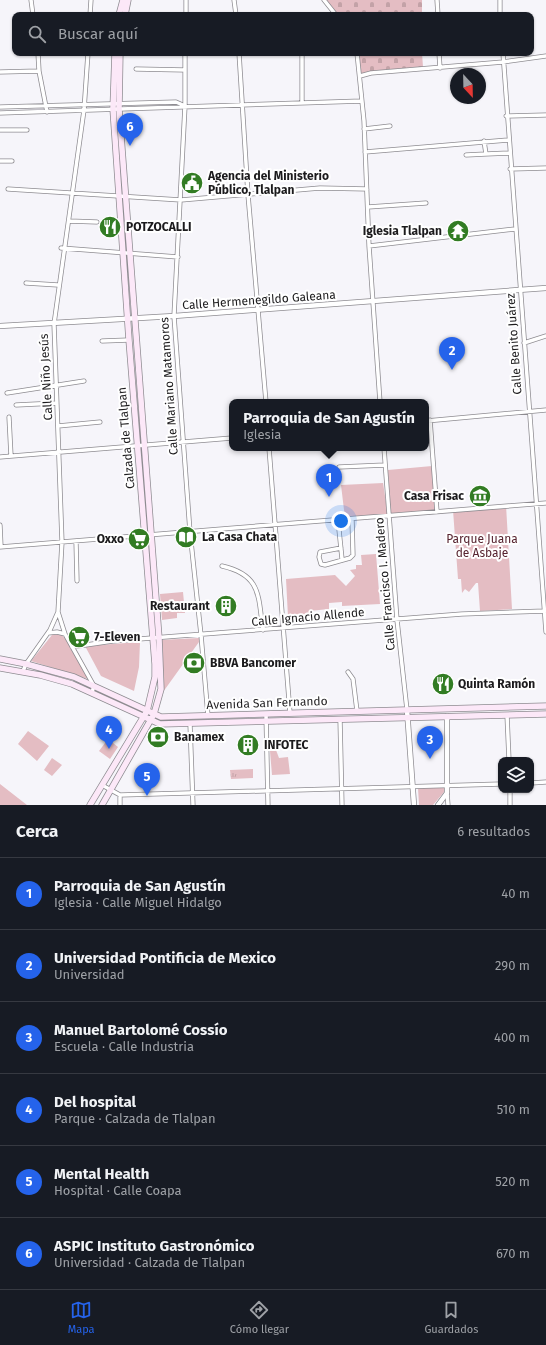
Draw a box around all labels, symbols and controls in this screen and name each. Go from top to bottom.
search box [12,12,534,56]
icon: search [26,23,48,45]
text: Buscar aquí [58,25,138,43]
north arrow [450,68,486,104]
pin: 6 [117,113,143,146]
place label: Agencia del Ministerio Público, Tlalpan [207,169,329,197]
public building icon: Agencia del Ministerio Público, Tlalpan [179,170,205,196]
restaurant icon: POTZOCALLI [97,214,123,240]
temple icon: Iglesia Tlalpan [445,218,471,244]
place label: POTZOCALLI [126,220,192,234]
place label: Iglesia Tlalpan [363,224,442,238]
street label: Calle Hermenegildo Galeana [182,288,336,312]
street label: Calle Benito Juárez [503,293,525,395]
street label: Calle Mariano Matamoros [157,316,181,455]
street label: Calle Niño Jesús [37,333,55,421]
pin: 2 [439,337,465,370]
street label: Calzada de Tlalpan [115,387,137,489]
popup [229,399,429,451]
text: Parroquia de San Agustín [243,409,415,427]
text: Iglesia [243,427,281,442]
pin: 1 [316,464,342,497]
museum icon: Casa Frisac [467,483,493,509]
place label: Casa Frisac [404,489,464,503]
your location [331,511,351,531]
street label: Calle Francisco I. Madero [372,517,398,651]
library icon: La Casa Chata [173,524,199,550]
supermarket icon: Oxxo [126,526,152,552]
place label: La Casa Chata [202,530,278,544]
place label: Oxxo [97,532,124,546]
park label: Parque Juana de Asbaje [446,532,518,560]
building icon: Restaurant [213,593,239,619]
place label: Restaurant [150,599,210,613]
street label: Calle Ignacio Allende [251,605,365,629]
supermarket icon: 7-Eleven [66,624,92,650]
place label: 7-Eleven [94,630,140,644]
bank icon: BBVA Bancomer [181,650,207,676]
place label: BBVA Bancomer [210,656,296,670]
restaurant icon: Quinta Ramón [430,671,456,697]
place label: Quinta Ramón [458,677,535,691]
street label: Avenida San Fernando [206,694,328,712]
pin: 4 [96,716,122,749]
bank icon: Banamex [145,724,171,750]
pin: 3 [417,726,443,759]
place label: Banamex [174,730,225,744]
building icon: INFOTEC [235,732,261,758]
place label: INFOTEC [264,738,309,752]
map controls [498,757,534,793]
button: layers [498,757,534,793]
pin: 5 [134,763,160,796]
text: Cerca [16,821,58,842]
text: 6 resultados [457,824,530,839]
text: Parroquia de San Agustín [54,877,226,895]
text: 1 [26,886,32,901]
text: 40 m [501,886,530,901]
text: Iglesia · Calle Miguel Hidalgo [54,895,222,910]
text: Universidad Pontificia de Mexico [54,949,276,967]
text: 2 [26,958,32,973]
text: 290 m [495,958,530,973]
text: Universidad [54,967,125,982]
text: Manuel Bartolomé Cossío [54,1021,227,1039]
text: 3 [26,1030,32,1045]
text: 400 m [494,1030,530,1045]
text: Escuela · Calle Industria [54,1039,194,1054]
text: Del hospital [54,1093,136,1111]
text: 4 [25,1102,33,1117]
text: 510 m [497,1102,530,1117]
text: Parque · Calzada de Tlalpan [54,1111,216,1126]
text: Mental Health [54,1165,150,1183]
text: 5 [26,1174,32,1189]
text: 520 m [495,1174,530,1189]
text: Hospital · Calle Coapa [54,1183,182,1198]
text: ASPIC Instituto Gastronómico [54,1237,255,1255]
text: 6 [25,1246,33,1261]
text: 670 m [496,1246,530,1261]
text: Universidad · Calzada de Tlalpan [54,1255,245,1270]
tab: Mapa [68,1299,95,1336]
tab: Cómo llegar [230,1299,289,1336]
tab: Guardados [424,1299,478,1336]

